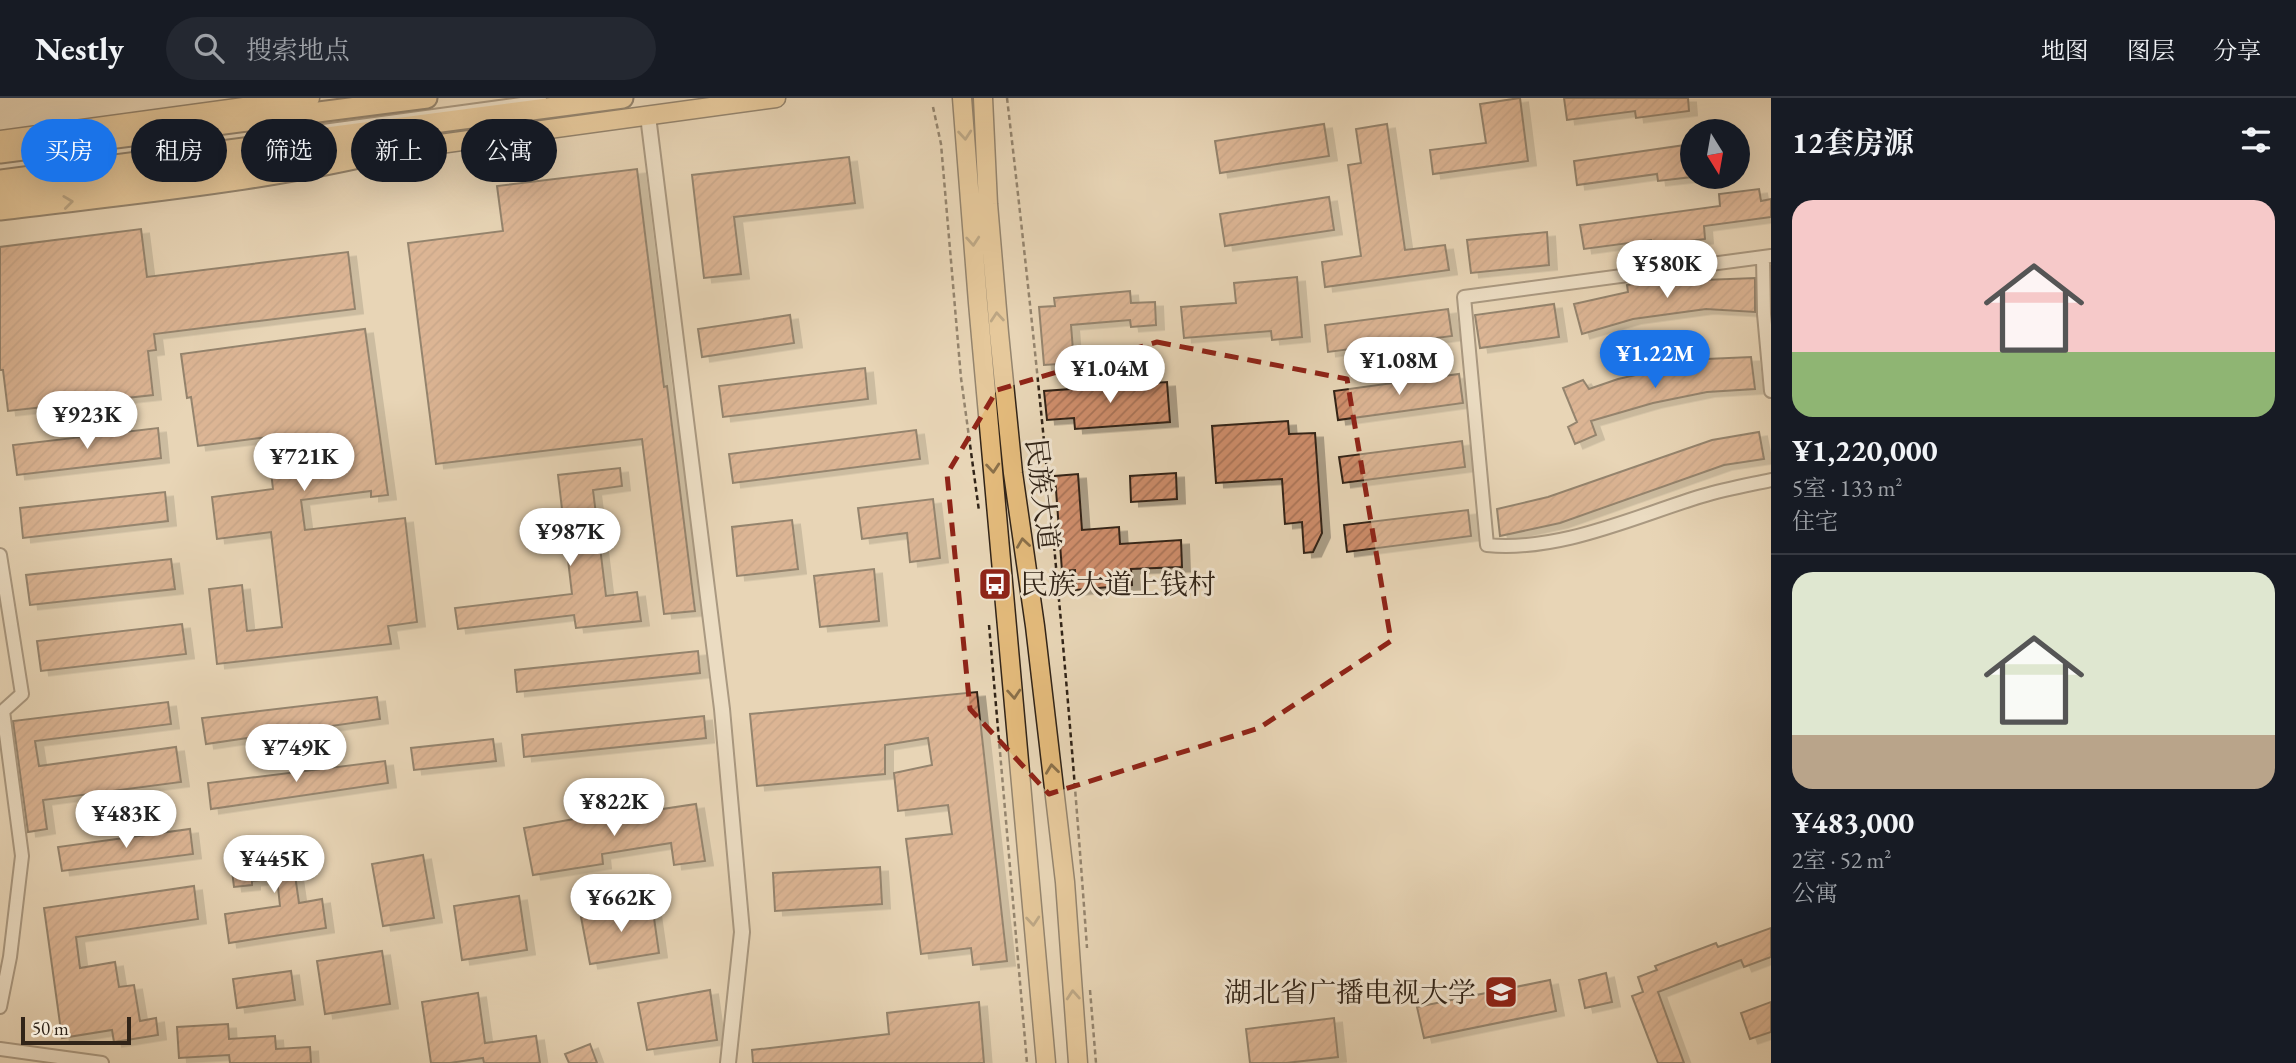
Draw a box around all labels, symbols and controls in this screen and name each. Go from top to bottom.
search box [166,17,656,80]
text: Nestly [35,27,124,70]
icon: search [190,29,228,67]
text: 搜索地点 [246,33,350,67]
text: 地图 [2041,35,2089,66]
text: 图层 [2127,35,2175,66]
text: 分享 [2213,35,2261,66]
chip: 买房 [21,119,117,182]
chip: 租房 [131,119,227,182]
chip: 筛选 [241,119,337,182]
chip: 新上 [351,119,447,182]
chip: 公寓 [461,119,557,182]
north arrow [1680,119,1750,189]
map controls [1680,119,1750,189]
icon: filters [2237,121,2275,159]
text: 12套房源 [1792,123,1914,162]
one-way arrow [957,130,972,141]
one-way arrow [62,194,74,209]
one-way arrow [965,236,980,247]
pin: ¥580K [1618,240,1716,300]
icon: home [1971,245,2097,371]
text: ¥580K [1632,248,1702,278]
one-way arrow [990,311,1005,323]
pin: ¥1.22M [1598,330,1712,390]
pin: ¥1.08M [1342,338,1456,397]
text: ¥1.22M [1616,338,1694,368]
pin: ¥1.04M [1053,345,1167,405]
text: ¥1.08M [1360,345,1438,375]
text: ¥1.04M [1071,353,1149,383]
pin: ¥923K [38,392,136,451]
text: ¥923K [52,399,122,429]
text: ¥1,220,000 [1792,431,1938,470]
pin: ¥721K [255,434,353,493]
street label: 民族大道 [1018,436,1068,552]
text: ¥721K [269,441,339,471]
one-way arrow [985,462,1000,473]
text: 5室 · 133 m² [1792,473,1902,503]
text: 住宅 [1792,506,1838,536]
pin: ¥987K [521,508,619,568]
text: ¥987K [535,516,605,546]
one-way arrow [1016,537,1031,549]
bus stop icon: 民族大道上钱村 [976,565,1014,603]
place label: 民族大道上钱村 [1020,566,1216,602]
icon: home [1971,617,2097,743]
one-way arrow [1006,689,1021,700]
pin: ¥749K [247,724,345,784]
text: ¥749K [261,732,331,762]
one-way arrow [1044,763,1059,774]
pin: ¥822K [565,778,663,838]
text: ¥822K [579,786,649,816]
pin: ¥483K [77,790,175,850]
text: ¥483K [91,798,161,828]
text: ¥483,000 [1792,803,1914,842]
pin: ¥445K [225,836,323,895]
text: ¥445K [239,843,309,873]
text: 2室 · 52 m² [1792,845,1891,875]
pin: ¥662K [572,874,670,934]
text: 公寓 [1792,878,1838,908]
text: ¥662K [586,882,656,912]
one-way arrow [1025,916,1040,927]
school or university icon: 湖北省广播电视大学 [1482,973,1520,1011]
place label: 湖北省广播电视大学 [1224,974,1476,1010]
one-way arrow [1066,989,1081,1000]
scale bar [21,1014,131,1046]
text: 50 m [32,1016,69,1041]

